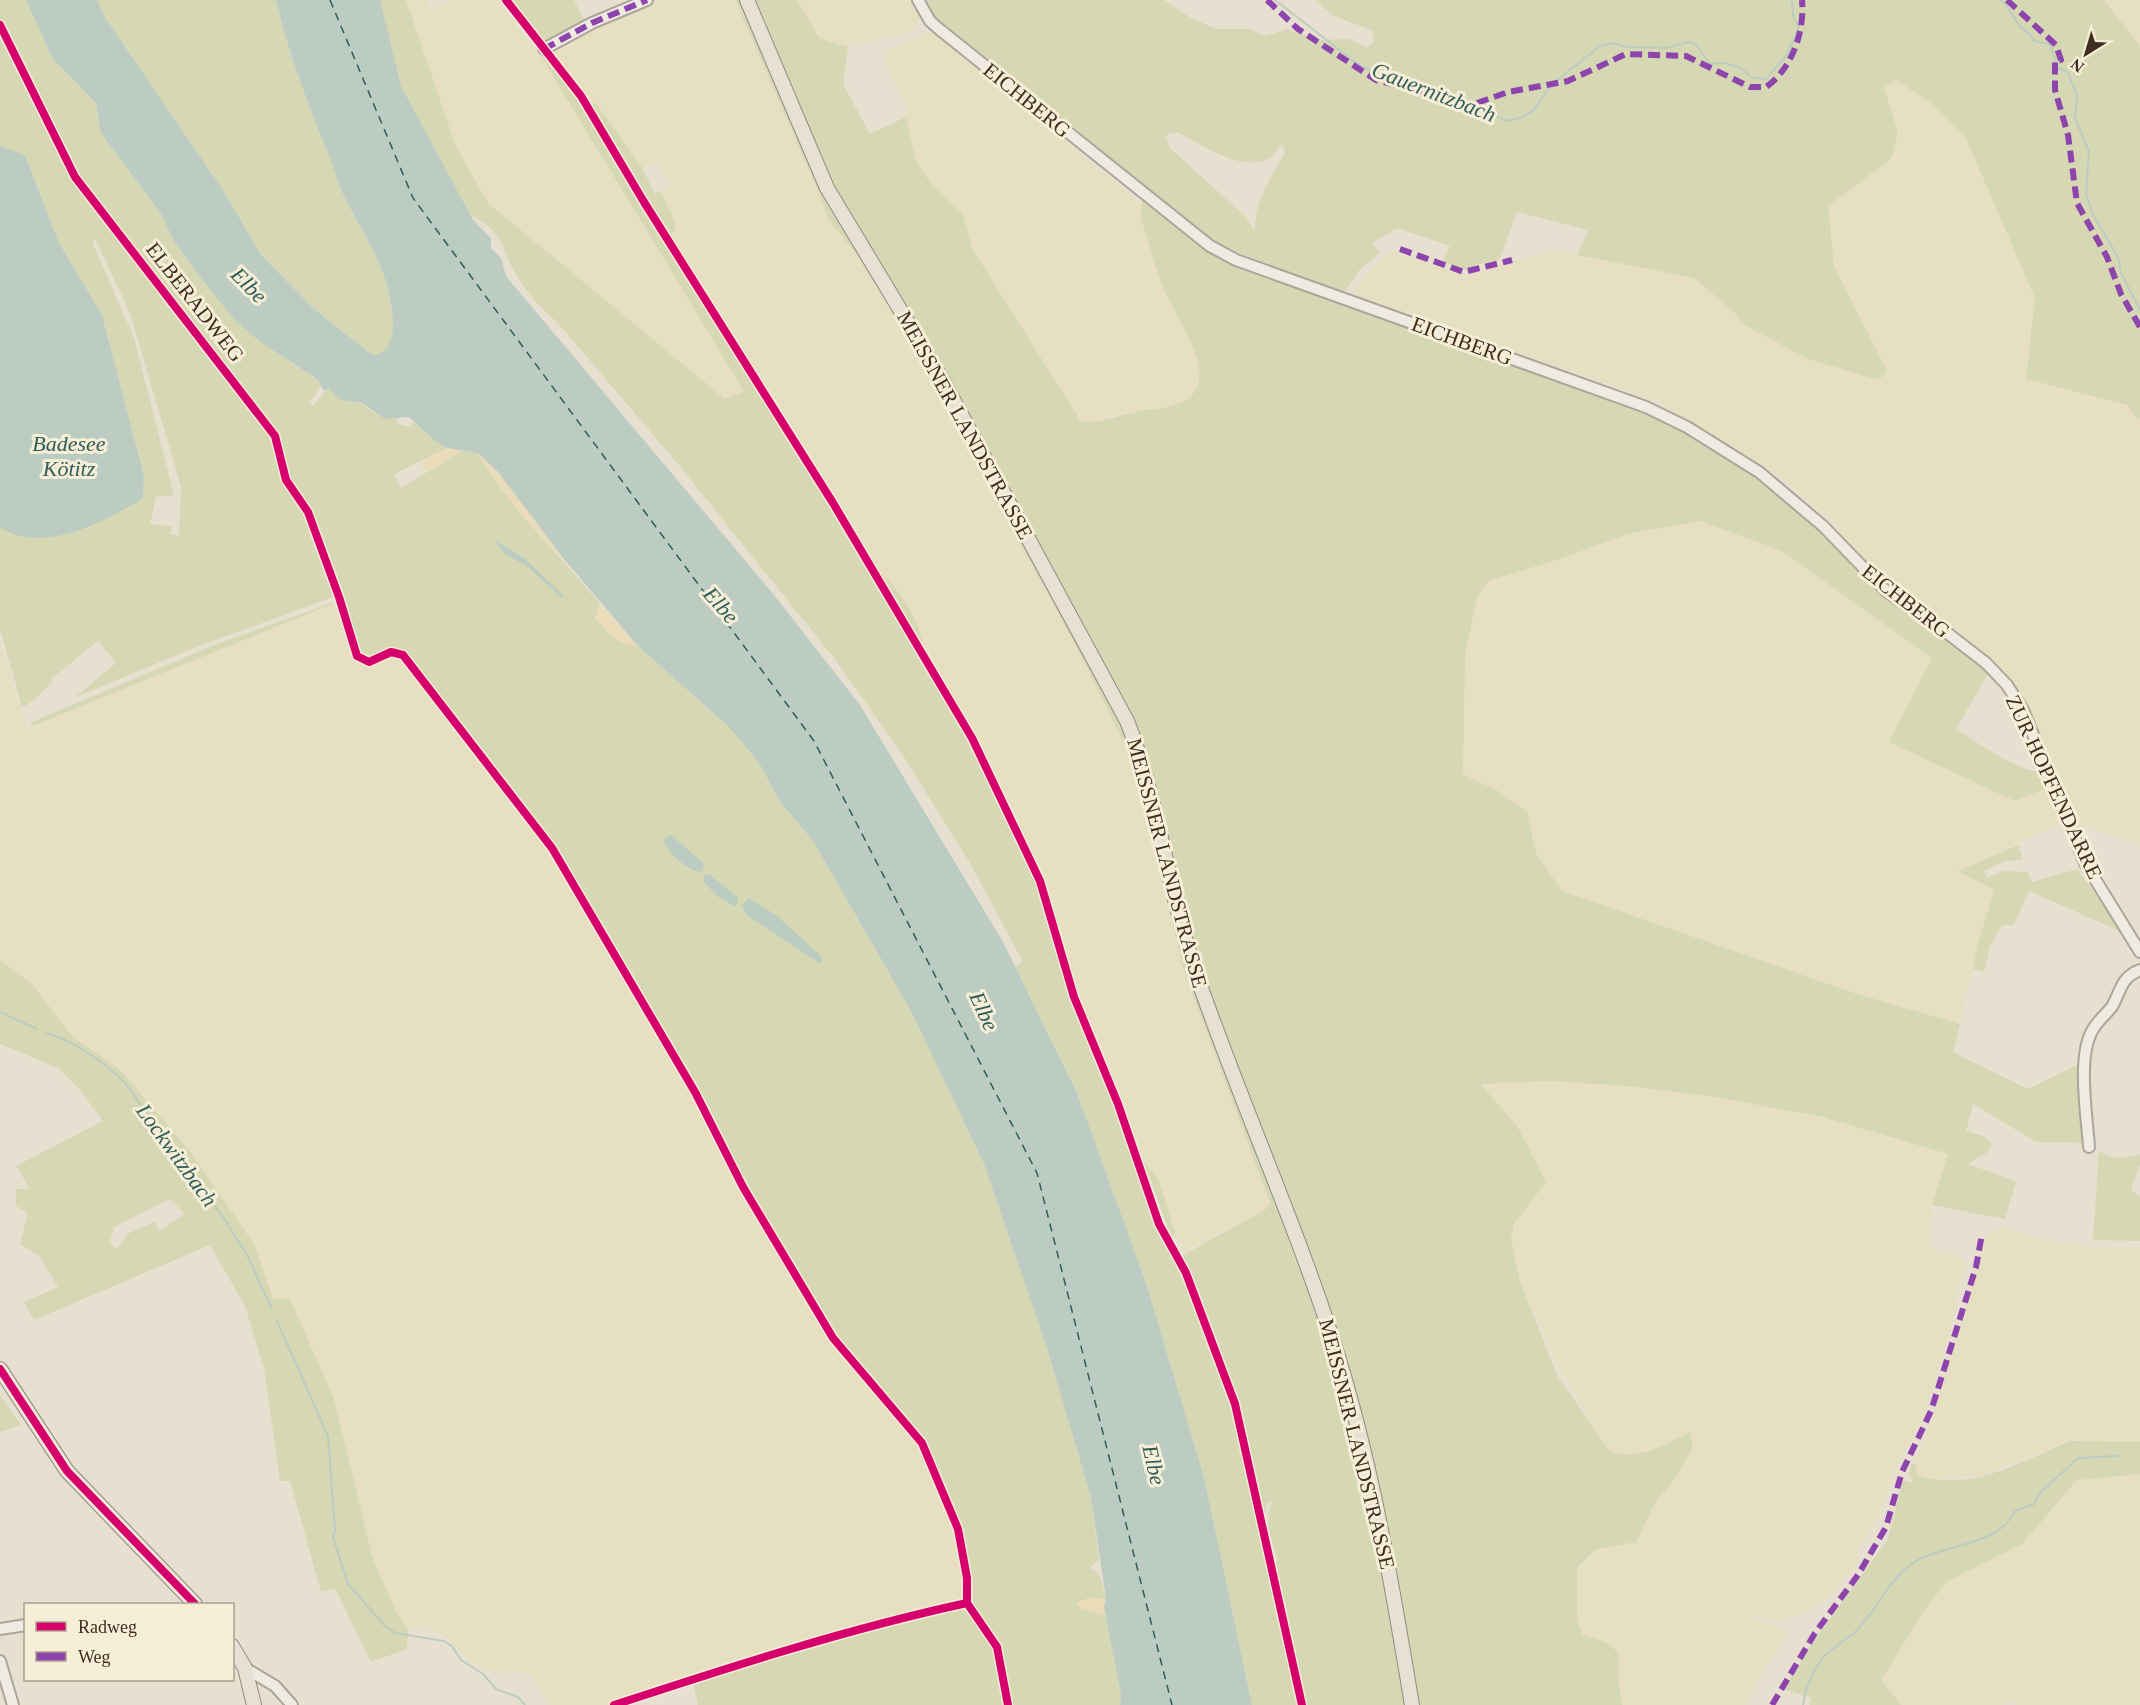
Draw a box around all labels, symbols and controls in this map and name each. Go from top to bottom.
north arrow [2056,24,2116,84]
text: N [2067,55,2087,76]
water label: Gauernitzbach [1368,57,1500,127]
street label: EICHBERG [979,58,1075,142]
street label: ELBERADWEG [141,238,249,366]
water label: Elbe [225,261,272,308]
street label: MEISSNER LANDSTRASSE [892,307,1038,543]
street label: EICHBERG [1409,312,1515,370]
water label: Badesee Kötitz [32,431,106,481]
street label: EICHBERG [1857,559,1955,643]
water label: Elbe [698,581,744,629]
street label: ZUR HOPFENDARRE [2001,691,2107,883]
street label: MEISSNER LANDSTRASSE [1122,736,1212,990]
water label: Elbe [964,987,1004,1035]
water label: Lockwitzbach [131,1098,223,1211]
street label: MEISSNER LANDSTRASSE [1314,1316,1400,1572]
water label: Elbe [1137,1442,1171,1488]
legend [24,1603,234,1681]
text: Radweg [78,1617,137,1637]
text: Weg [78,1647,111,1667]

